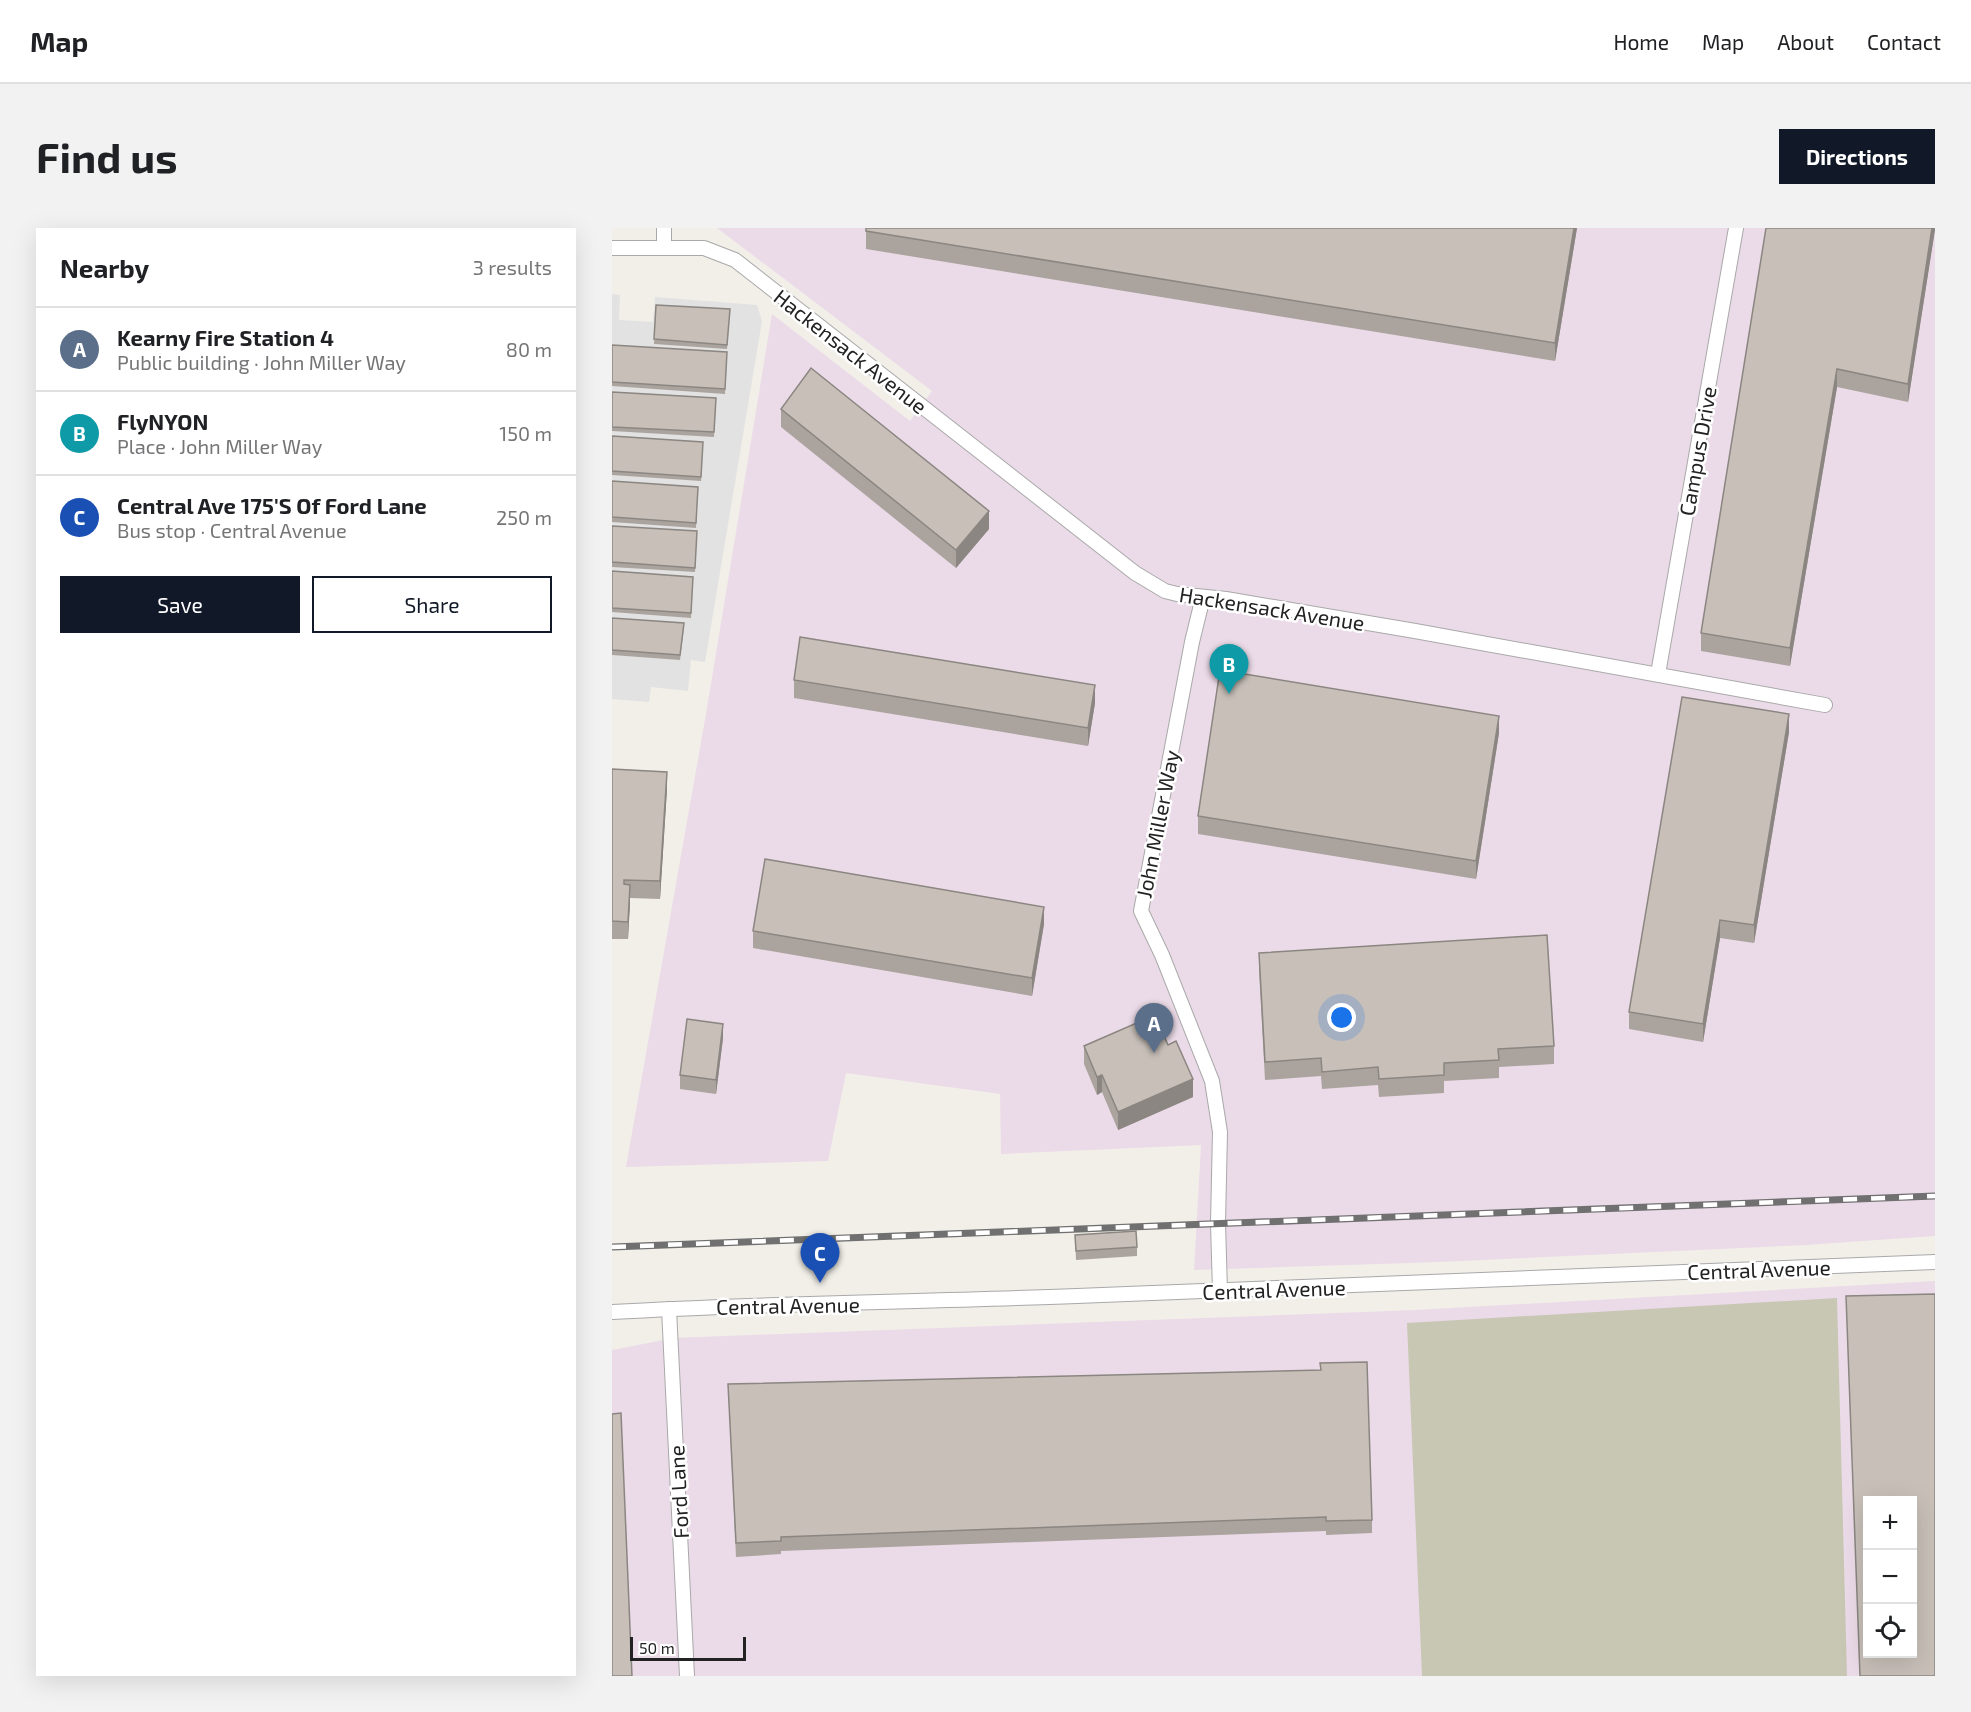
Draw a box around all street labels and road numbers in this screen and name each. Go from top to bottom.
street label: Hackensack Avenue [770,284,932,418]
street label: Campus Drive [1673,384,1721,518]
street label: Hackensack Avenue [1178,581,1366,635]
street label: John Miller Way [1130,748,1184,900]
street label: Central Avenue [1687,1254,1831,1284]
street label: Central Avenue [1202,1274,1346,1304]
street label: Central Avenue [716,1291,860,1319]
street label: Ford Lane [663,1445,693,1539]

